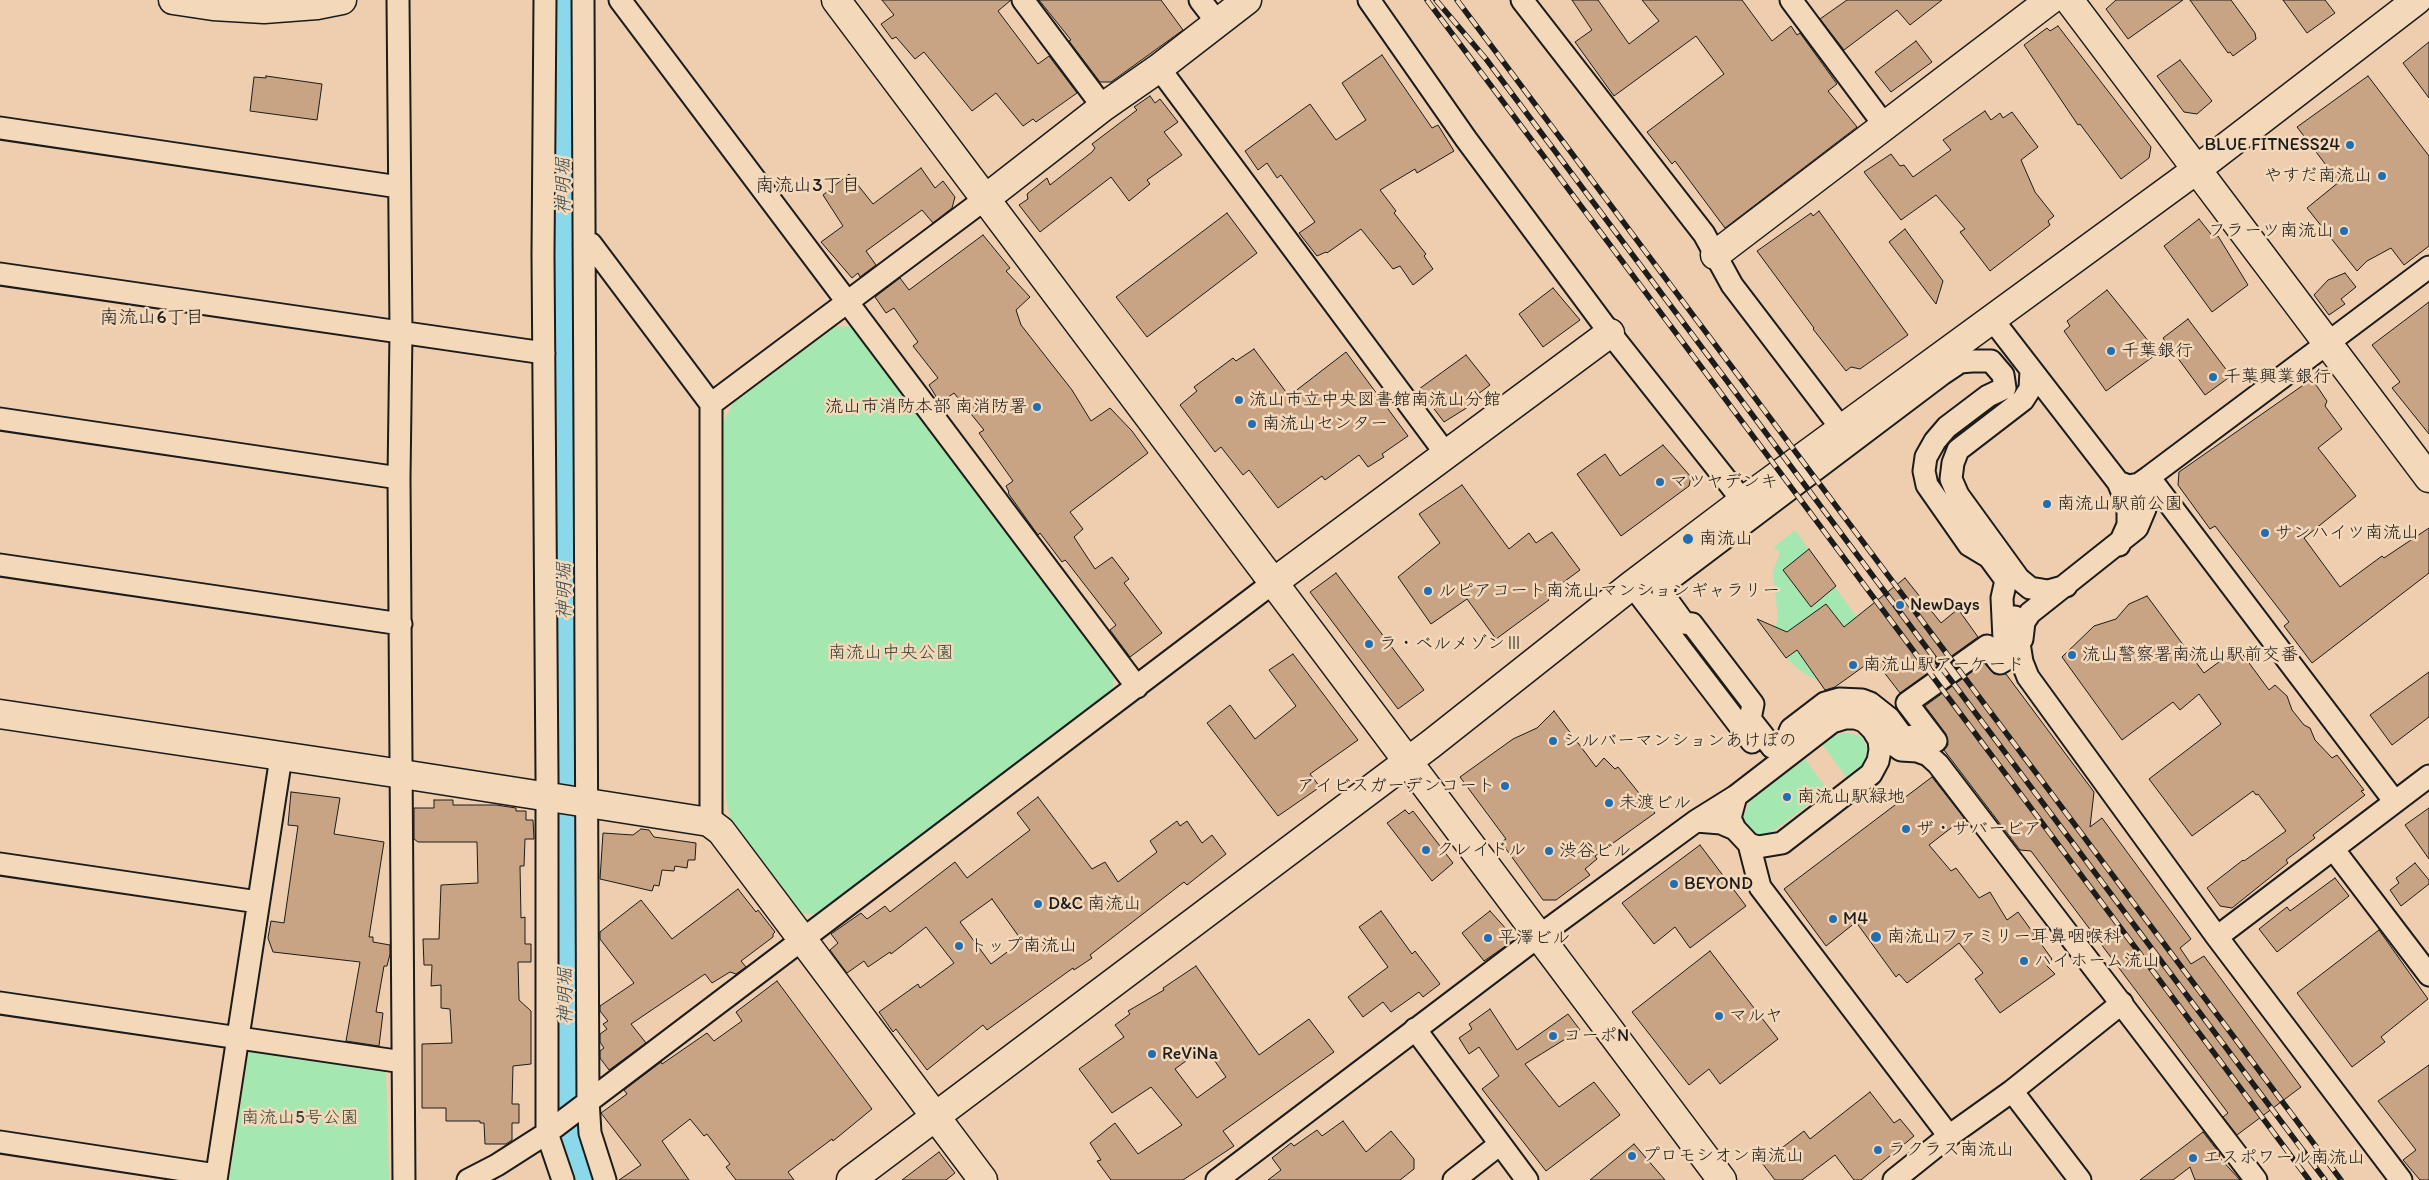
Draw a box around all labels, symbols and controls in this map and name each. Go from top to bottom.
place label: BLUE FITNESS24 [2204,134,2340,156]
marker: BLUE FITNESS24 [2344,139,2356,151]
water label: 神明堀 [553,158,575,214]
place label: やすだ南流山 [2264,165,2372,187]
marker: やすだ南流山 [2376,170,2388,182]
district label: 南流山3丁目 [755,175,861,197]
place label: フラーツ南流山 [2208,220,2334,242]
marker: フラーツ南流山 [2338,225,2350,237]
district label: 南流山6丁目 [99,307,205,329]
place label: 千葉銀行 [2121,340,2193,362]
marker: 千葉銀行 [2105,345,2117,357]
place label: 千葉興業銀行 [2223,366,2331,388]
marker: 千葉興業銀行 [2207,371,2219,383]
place label: 流山市立中央図書館南流山分館 [1249,389,1501,411]
marker: 流山市立中央図書館南流山分館 [1233,394,1245,406]
place label: 流山市消防本部 南消防署 [825,396,1027,418]
marker: 流山市消防本部 南消防署 [1031,401,1043,413]
place label: 南流山センター [1262,413,1388,435]
marker: 南流山センター [1246,418,1258,430]
place label: マツヤデンキ [1670,471,1778,493]
marker: マツヤデンキ [1654,476,1666,488]
place label: 南流山駅前公園 [2057,493,2183,515]
marker: 南流山駅前公園 [2041,498,2053,510]
place label: サンハイツ南流山 [2275,522,2419,544]
marker: サンハイツ南流山 [2259,527,2271,539]
place label: 南流山 [1699,528,1753,550]
marker: 南流山 [1681,532,1695,546]
water label: 神明堀 [554,563,576,619]
place label: ルピアコート南流山マンションギャラリー [1438,580,1780,602]
marker: ルピアコート南流山マンションギャラリー [1422,585,1434,597]
place label: NewDays [1910,594,1980,616]
marker: NewDays [1894,599,1906,611]
place label: ラ・ベルメゾンⅢ [1379,633,1523,655]
marker: ラ・ベルメゾンⅢ [1363,638,1375,650]
park label: 南流山中央公園 [828,642,954,664]
place label: 流山警察署南流山駅前交番 [2082,644,2298,666]
marker: 流山警察署南流山駅前交番 [2066,649,2078,661]
place label: 南流山駅アーケード [1863,654,2024,676]
marker: 南流山駅アーケード [1847,659,1859,671]
place label: シルバーマンションあけぼの [1563,730,1797,752]
marker: シルバーマンションあけぼの [1547,735,1559,747]
place label: アイビスガーデンコート [1297,775,1495,797]
marker: アイビスガーデンコート [1499,780,1511,792]
place label: 南流山駅緑地 [1797,786,1905,808]
marker: 南流山駅緑地 [1781,791,1793,803]
place label: 未渡ビル [1619,792,1691,814]
marker: 未渡ビル [1603,797,1615,809]
place label: ザ・サバービア [1916,818,2042,840]
marker: ザ・サバービア [1900,823,1912,835]
place label: クレイドル [1436,839,1526,861]
place label: 渋谷ビル [1559,840,1631,862]
marker: クレイドル [1420,844,1432,856]
marker: 渋谷ビル [1543,845,1555,857]
place label: BEYOND [1684,873,1753,895]
marker: BEYOND [1668,878,1680,890]
place label: D&C 南流山 [1048,893,1141,915]
marker: D&C 南流山 [1032,898,1044,910]
place label: M4 [1843,908,1868,930]
marker: M4 [1827,913,1839,925]
place label: 南流山ファミリー耳鼻咽喉科 [1887,926,2121,948]
place label: 平澤ビル [1498,927,1570,949]
marker: 南流山ファミリー耳鼻咽喉科 [1869,930,1883,944]
marker: 平澤ビル [1482,932,1494,944]
place label: トップ南流山 [969,935,1077,957]
marker: トップ南流山 [953,940,965,952]
place label: ハイホーム流山 [2034,950,2160,972]
marker: ハイホーム流山 [2018,955,2030,967]
water label: 神明堀 [555,968,577,1024]
place label: マルヤ [1729,1005,1783,1027]
marker: マルヤ [1713,1010,1725,1022]
place label: コーポN [1563,1025,1629,1047]
marker: コーポN [1547,1030,1559,1042]
place label: ReViNa [1162,1043,1218,1065]
marker: ReViNa [1146,1048,1158,1060]
park label: 南流山5号公園 [241,1107,359,1129]
place label: ラクラス南流山 [1888,1139,2014,1161]
marker: ラクラス南流山 [1872,1144,1884,1156]
place label: プロモシオン南流山 [1642,1145,1804,1167]
place label: エスポワール南流山 [2203,1147,2365,1169]
marker: プロモシオン南流山 [1626,1150,1638,1162]
marker: エスポワール南流山 [2187,1152,2199,1164]

